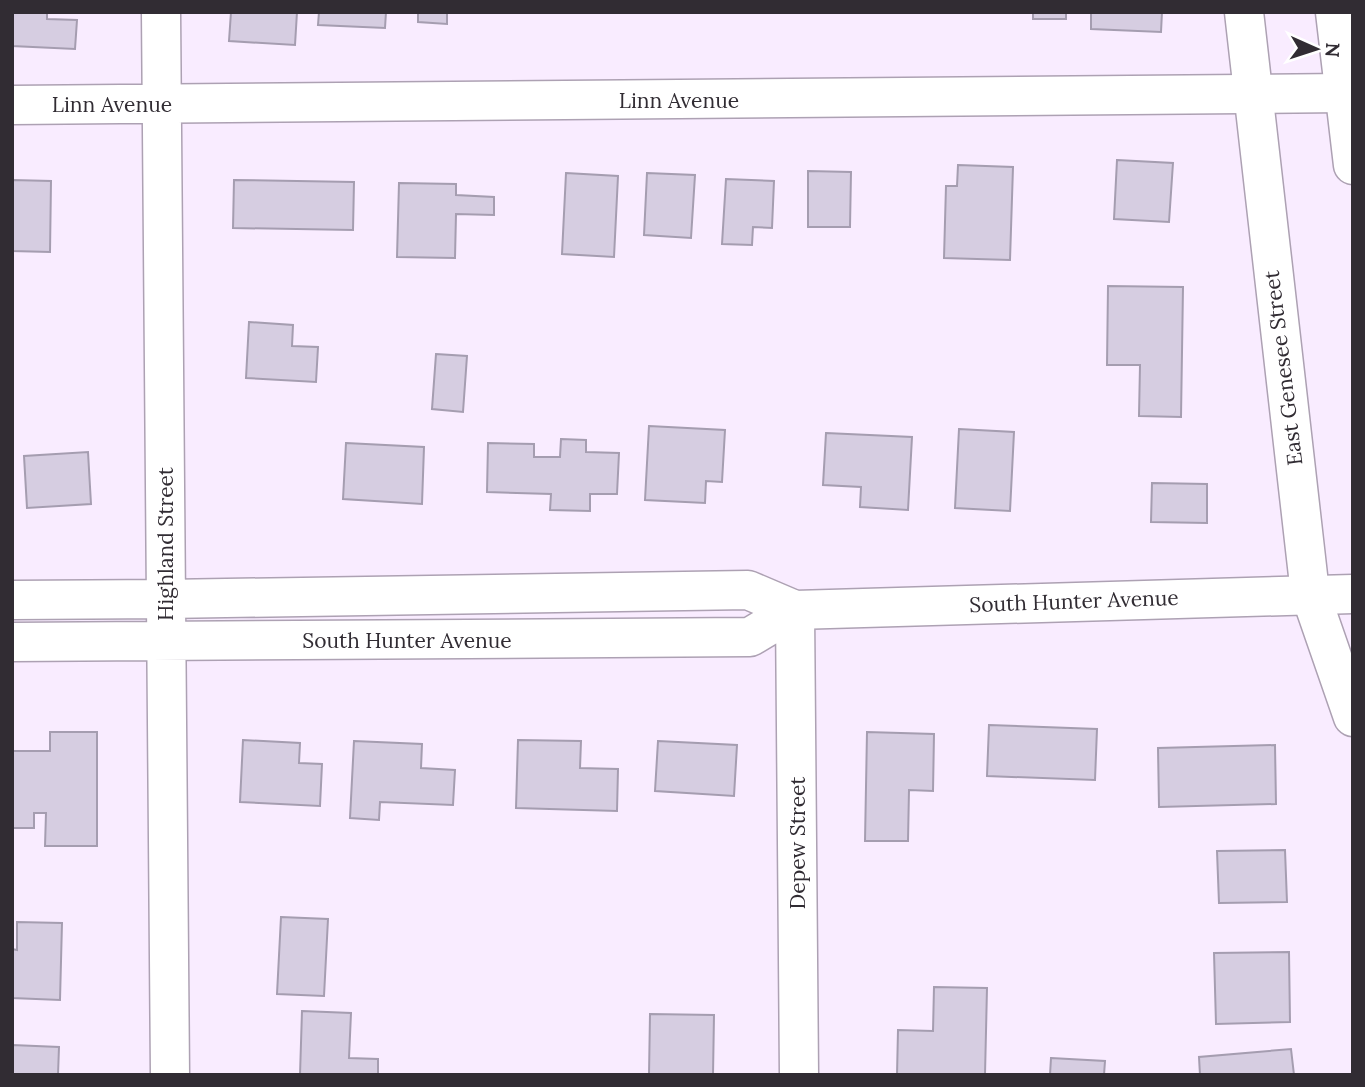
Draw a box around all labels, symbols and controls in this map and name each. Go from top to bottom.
north arrow [1281,14,1351,84]
text: N [1321,42,1345,58]
street label: Linn Avenue [619,87,739,114]
street label: Linn Avenue [52,91,172,118]
street label: East Genesee Street [1258,268,1308,467]
street label: Highland Street [152,466,179,621]
street label: South Hunter Avenue [969,584,1179,618]
street label: South Hunter Avenue [302,627,512,654]
street label: Depew Street [784,776,811,909]

